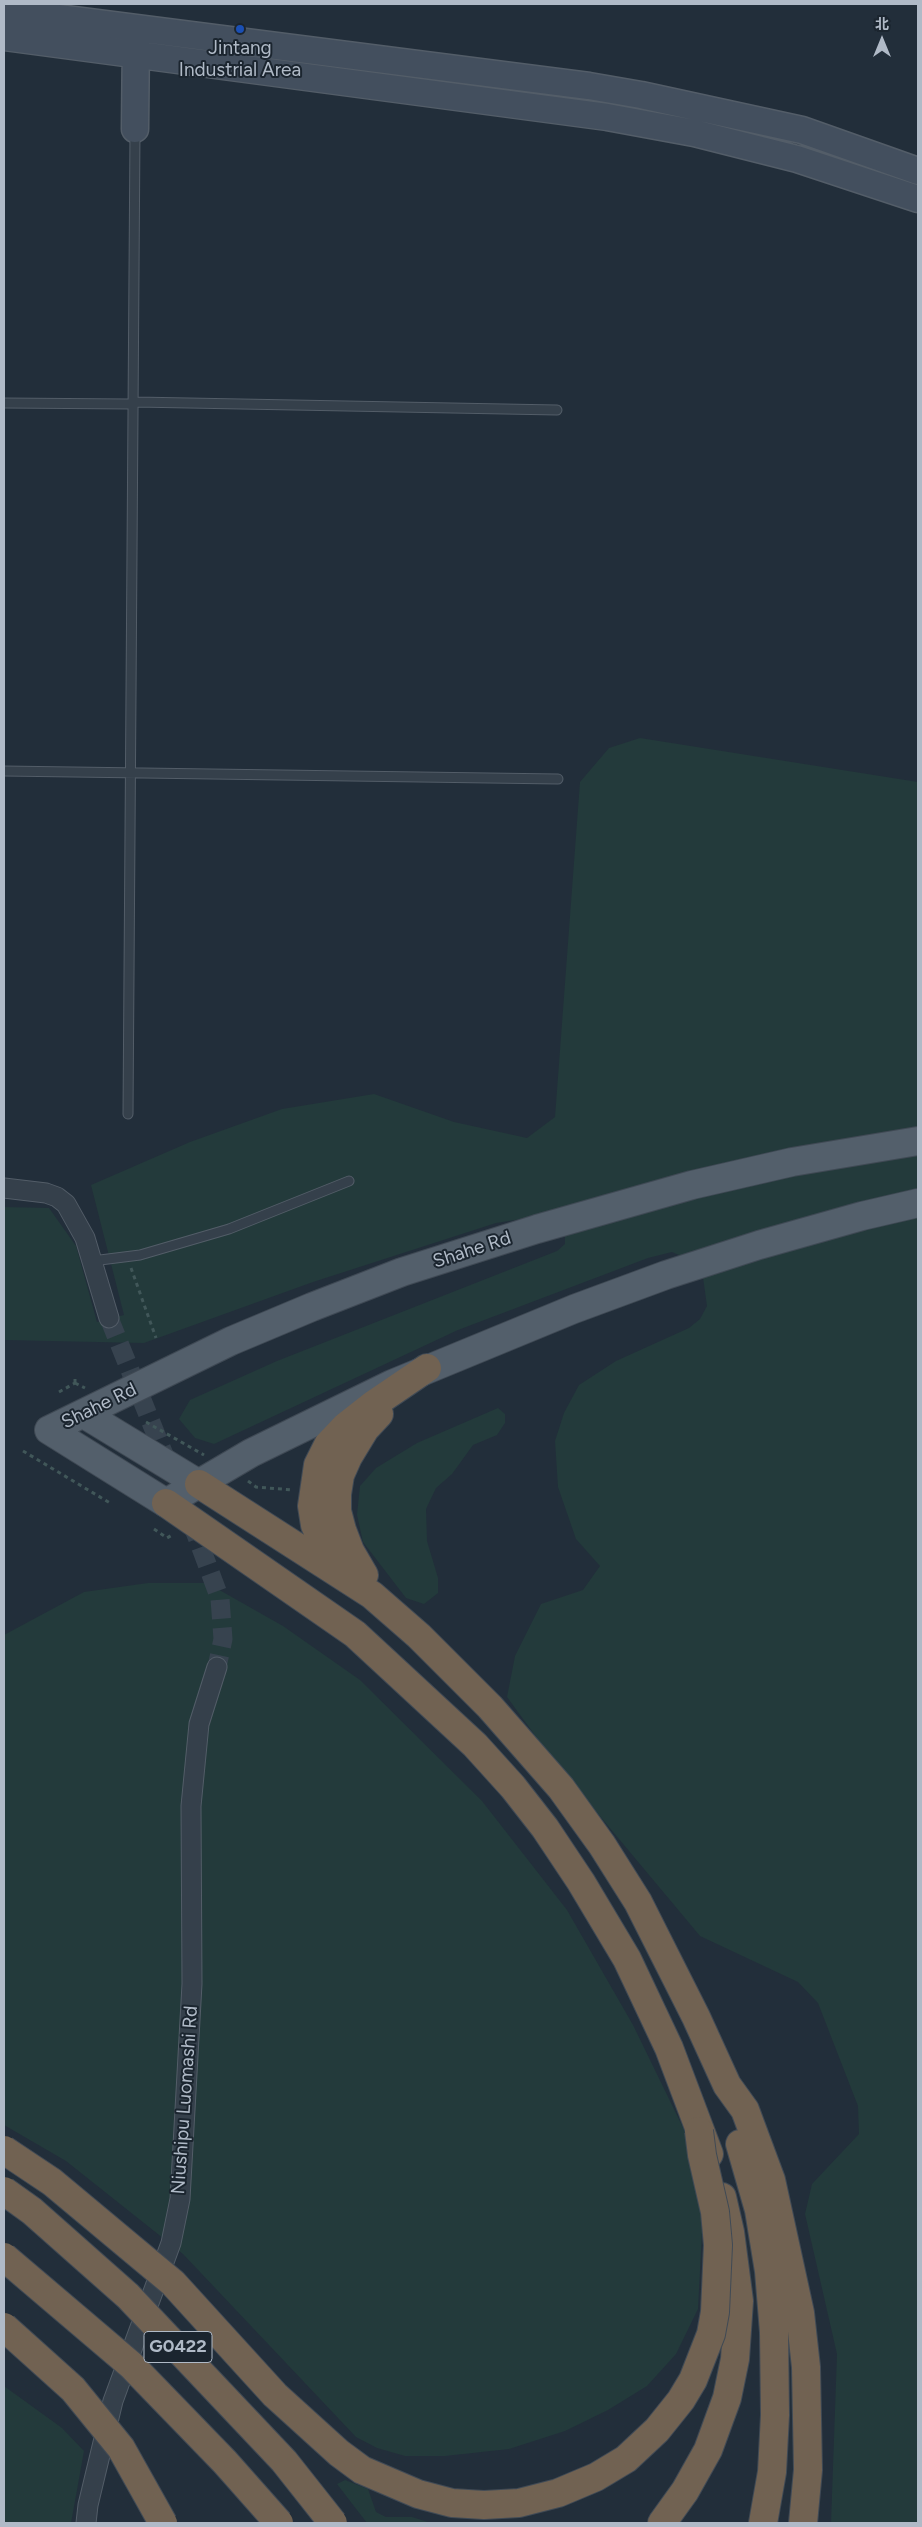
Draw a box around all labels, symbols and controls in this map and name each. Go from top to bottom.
north arrow [857,15,907,65]
text: 北 [875,16,889,33]
marker: Jintang Industrial Area [234,23,246,35]
place label: Jintang Industrial Area [179,37,301,81]
street label: Shahe Rd [430,1227,514,1273]
street label: Shahe Rd [58,1378,140,1434]
street label: Niushipu Luomashi Rd [167,2005,203,2195]
road number: G0422 [144,2332,212,2362]

